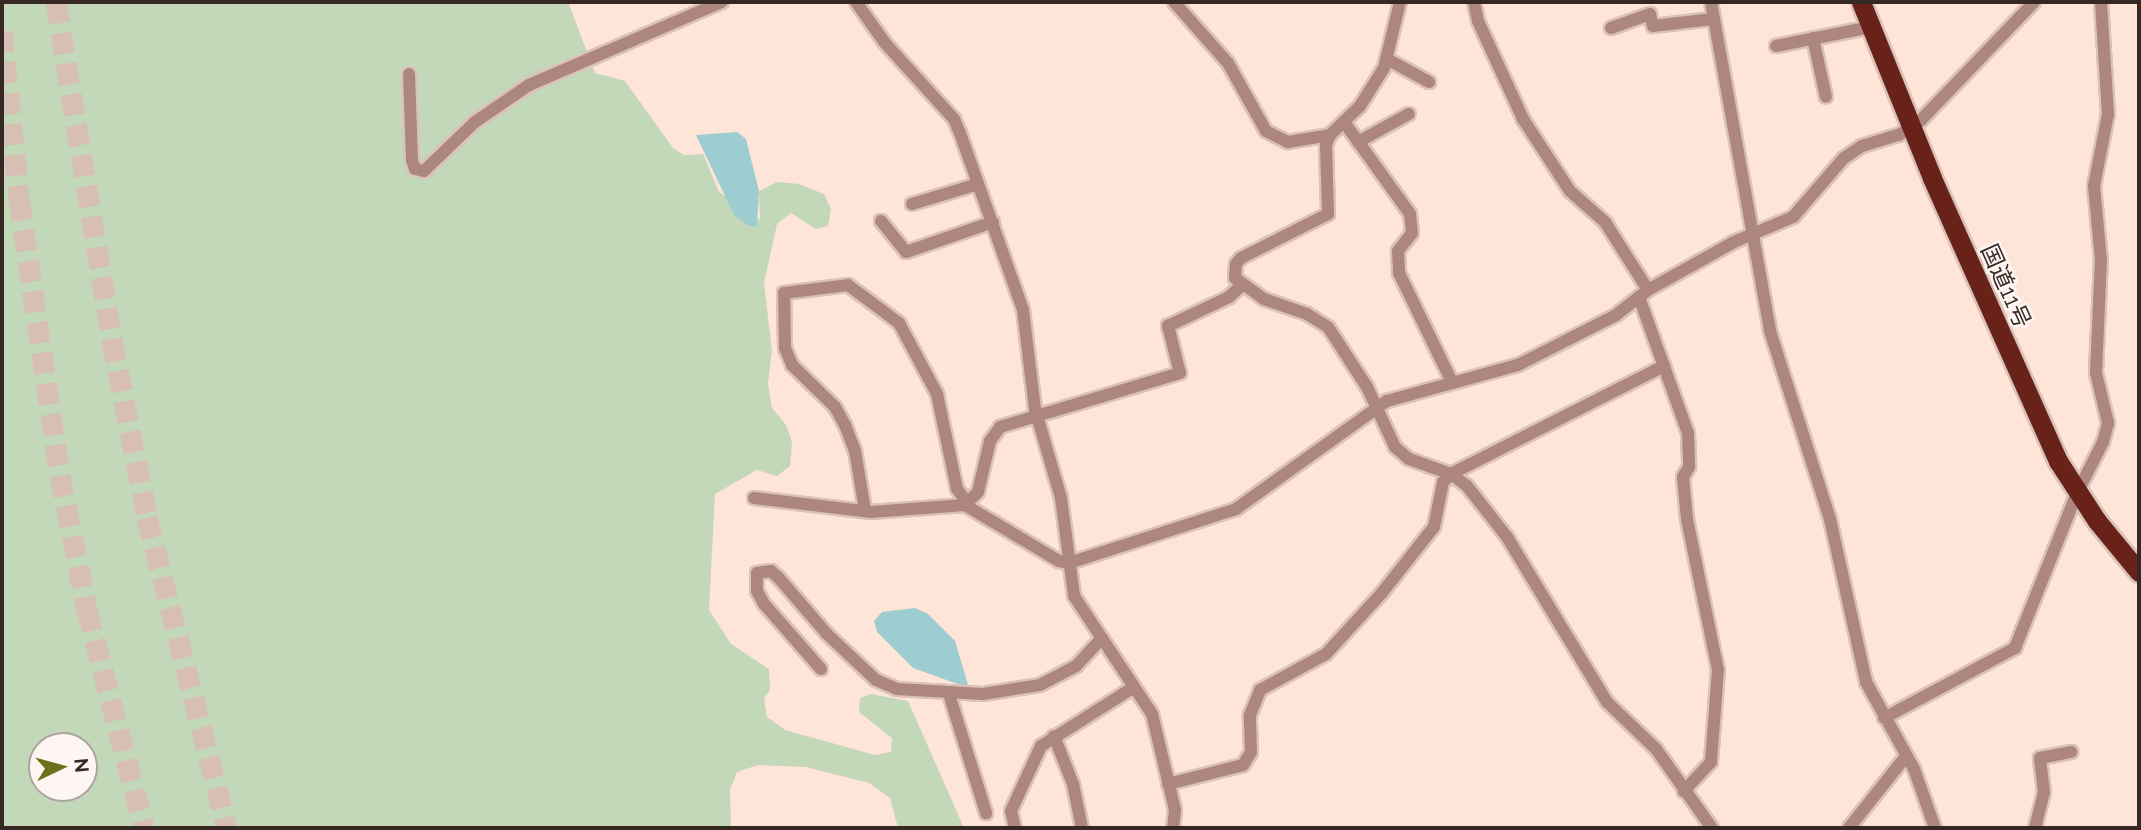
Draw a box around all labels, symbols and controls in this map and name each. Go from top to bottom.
street label: 国道11号 [1975,240,2037,332]
north arrow [28,732,98,802]
text: N [70,757,94,774]

